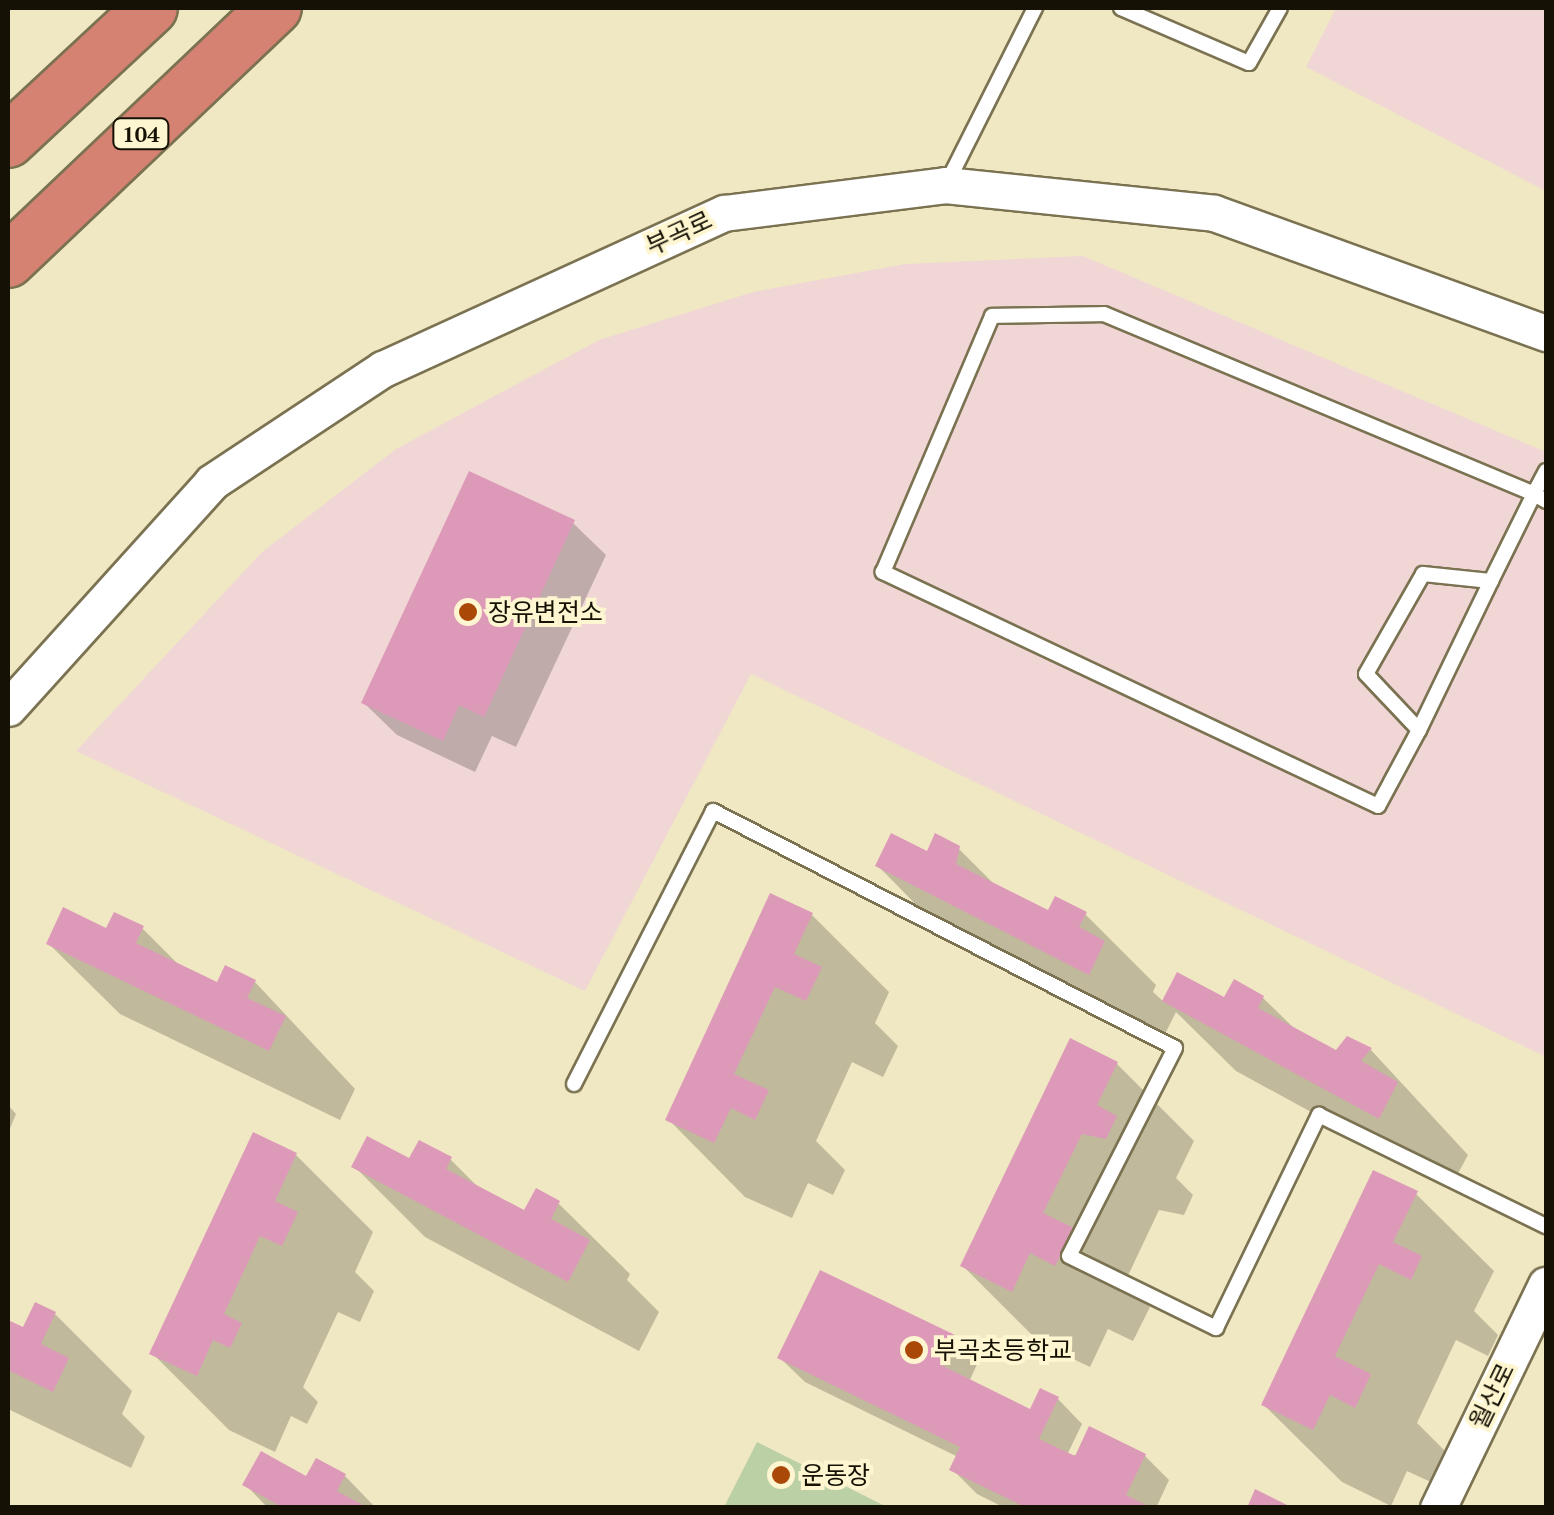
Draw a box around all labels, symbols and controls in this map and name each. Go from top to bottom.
road number: 104 [111,117,171,151]
street label: 부곡로 [641,205,717,261]
place label: 장유변전소 [488,597,603,627]
marker: 장유변전소 [457,601,479,623]
place label: 부곡초등학교 [934,1335,1072,1365]
marker: 부곡초등학교 [903,1339,925,1361]
street label: 월산로 [1463,1358,1521,1434]
place label: 운동장 [801,1460,870,1490]
marker: 운동장 [770,1464,792,1486]

